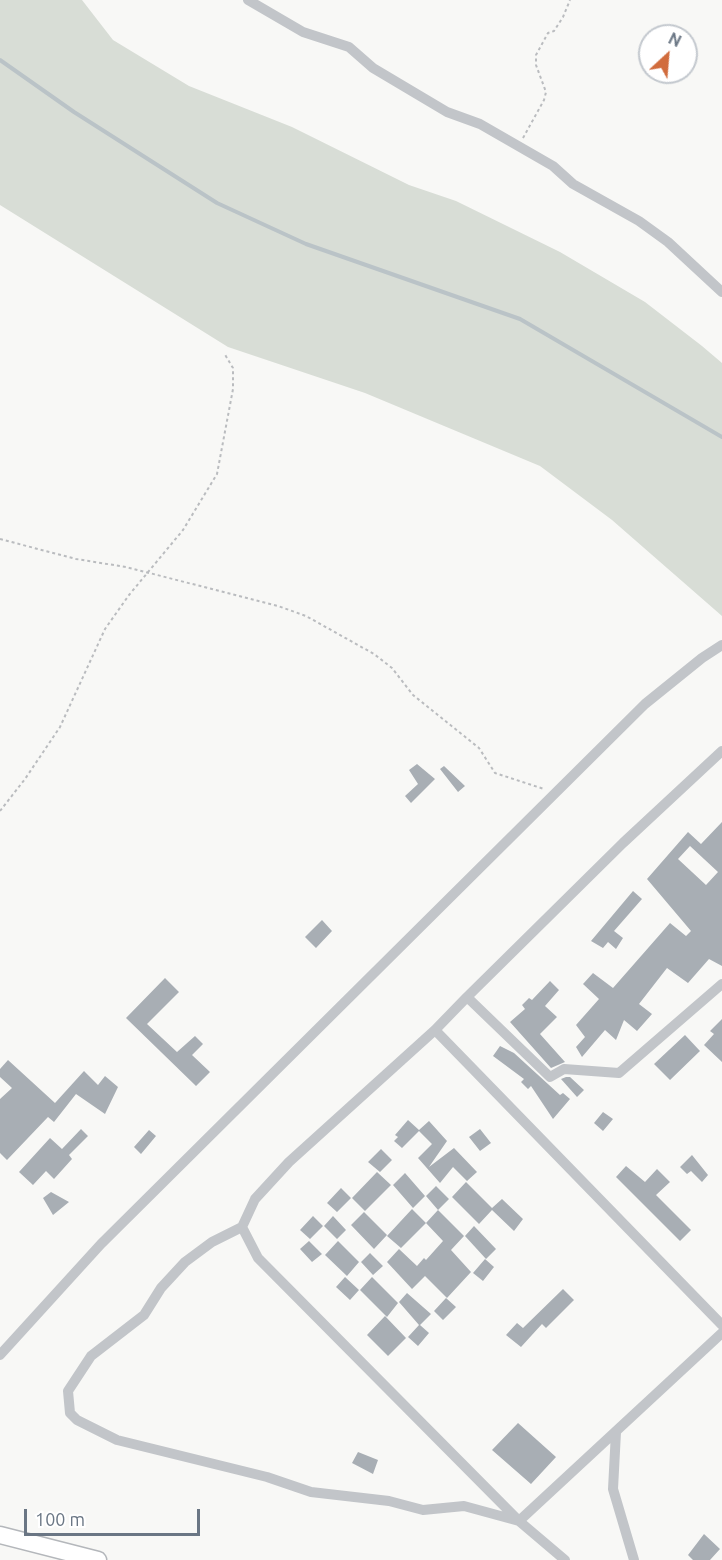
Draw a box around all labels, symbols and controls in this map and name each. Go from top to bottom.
north arrow [638,24,698,84]
text: N [666,29,684,50]
scale bar [27,1497,202,1535]
text: 100 m [35,1509,85,1529]

